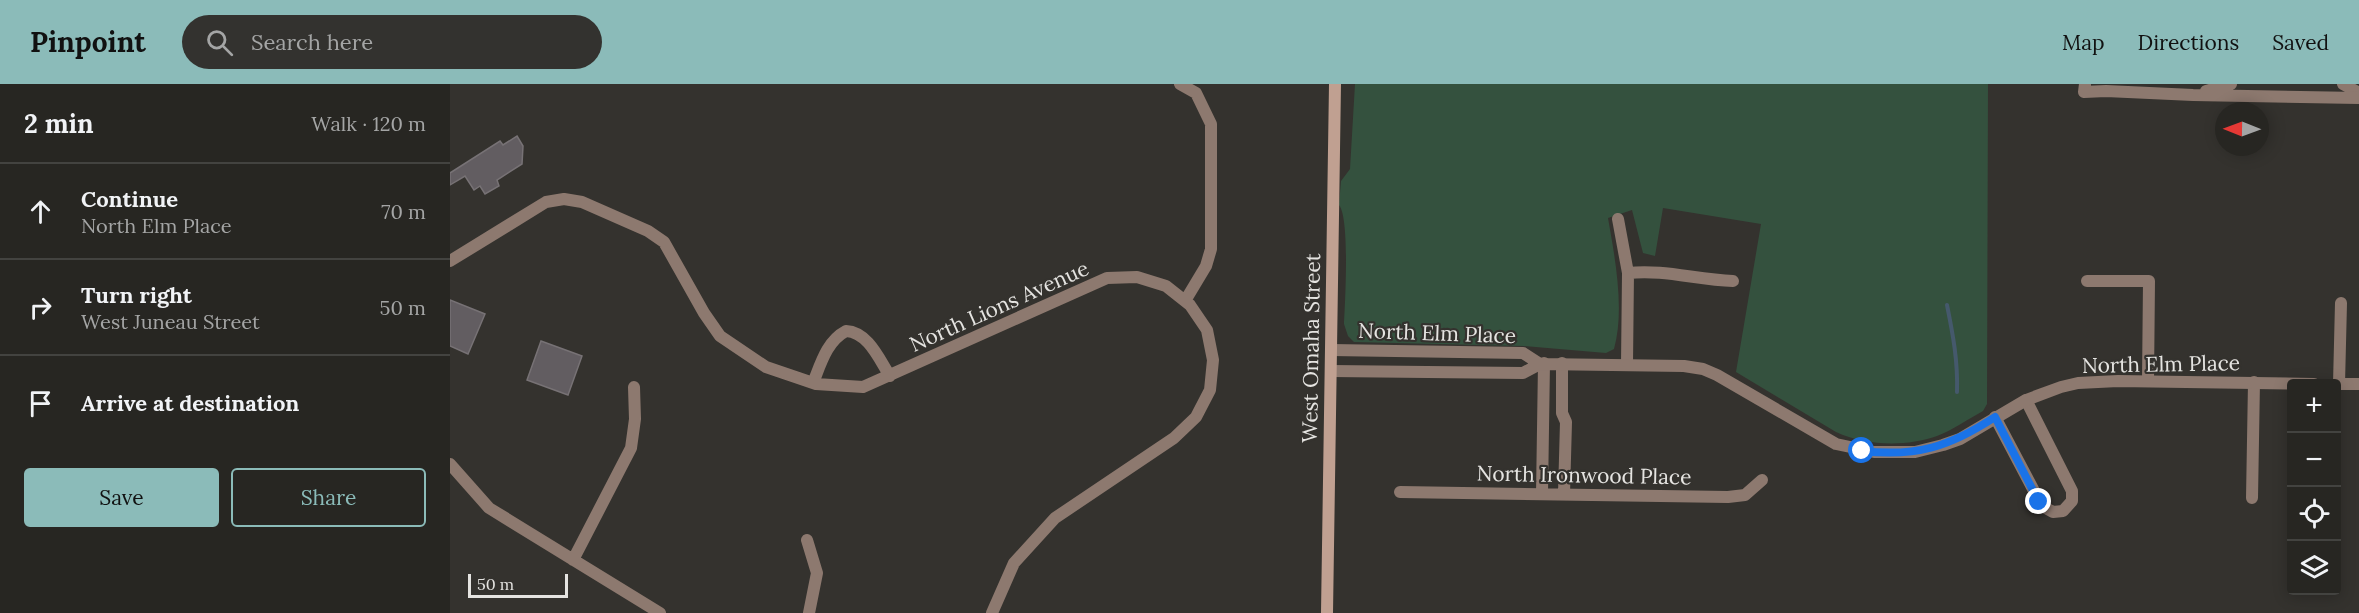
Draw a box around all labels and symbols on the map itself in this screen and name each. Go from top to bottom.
north arrow [2215,102,2269,156]
street label: West Omaha Street [1296,252,1326,443]
street label: North Lions Avenue [905,254,1093,358]
street label: North Elm Place [1357,317,1517,349]
street label: North Elm Place [2082,349,2240,379]
route start [1848,437,1874,463]
street label: North Ironwood Place [1476,460,1692,490]
route end [2025,488,2051,514]
scale bar [468,571,568,598]

